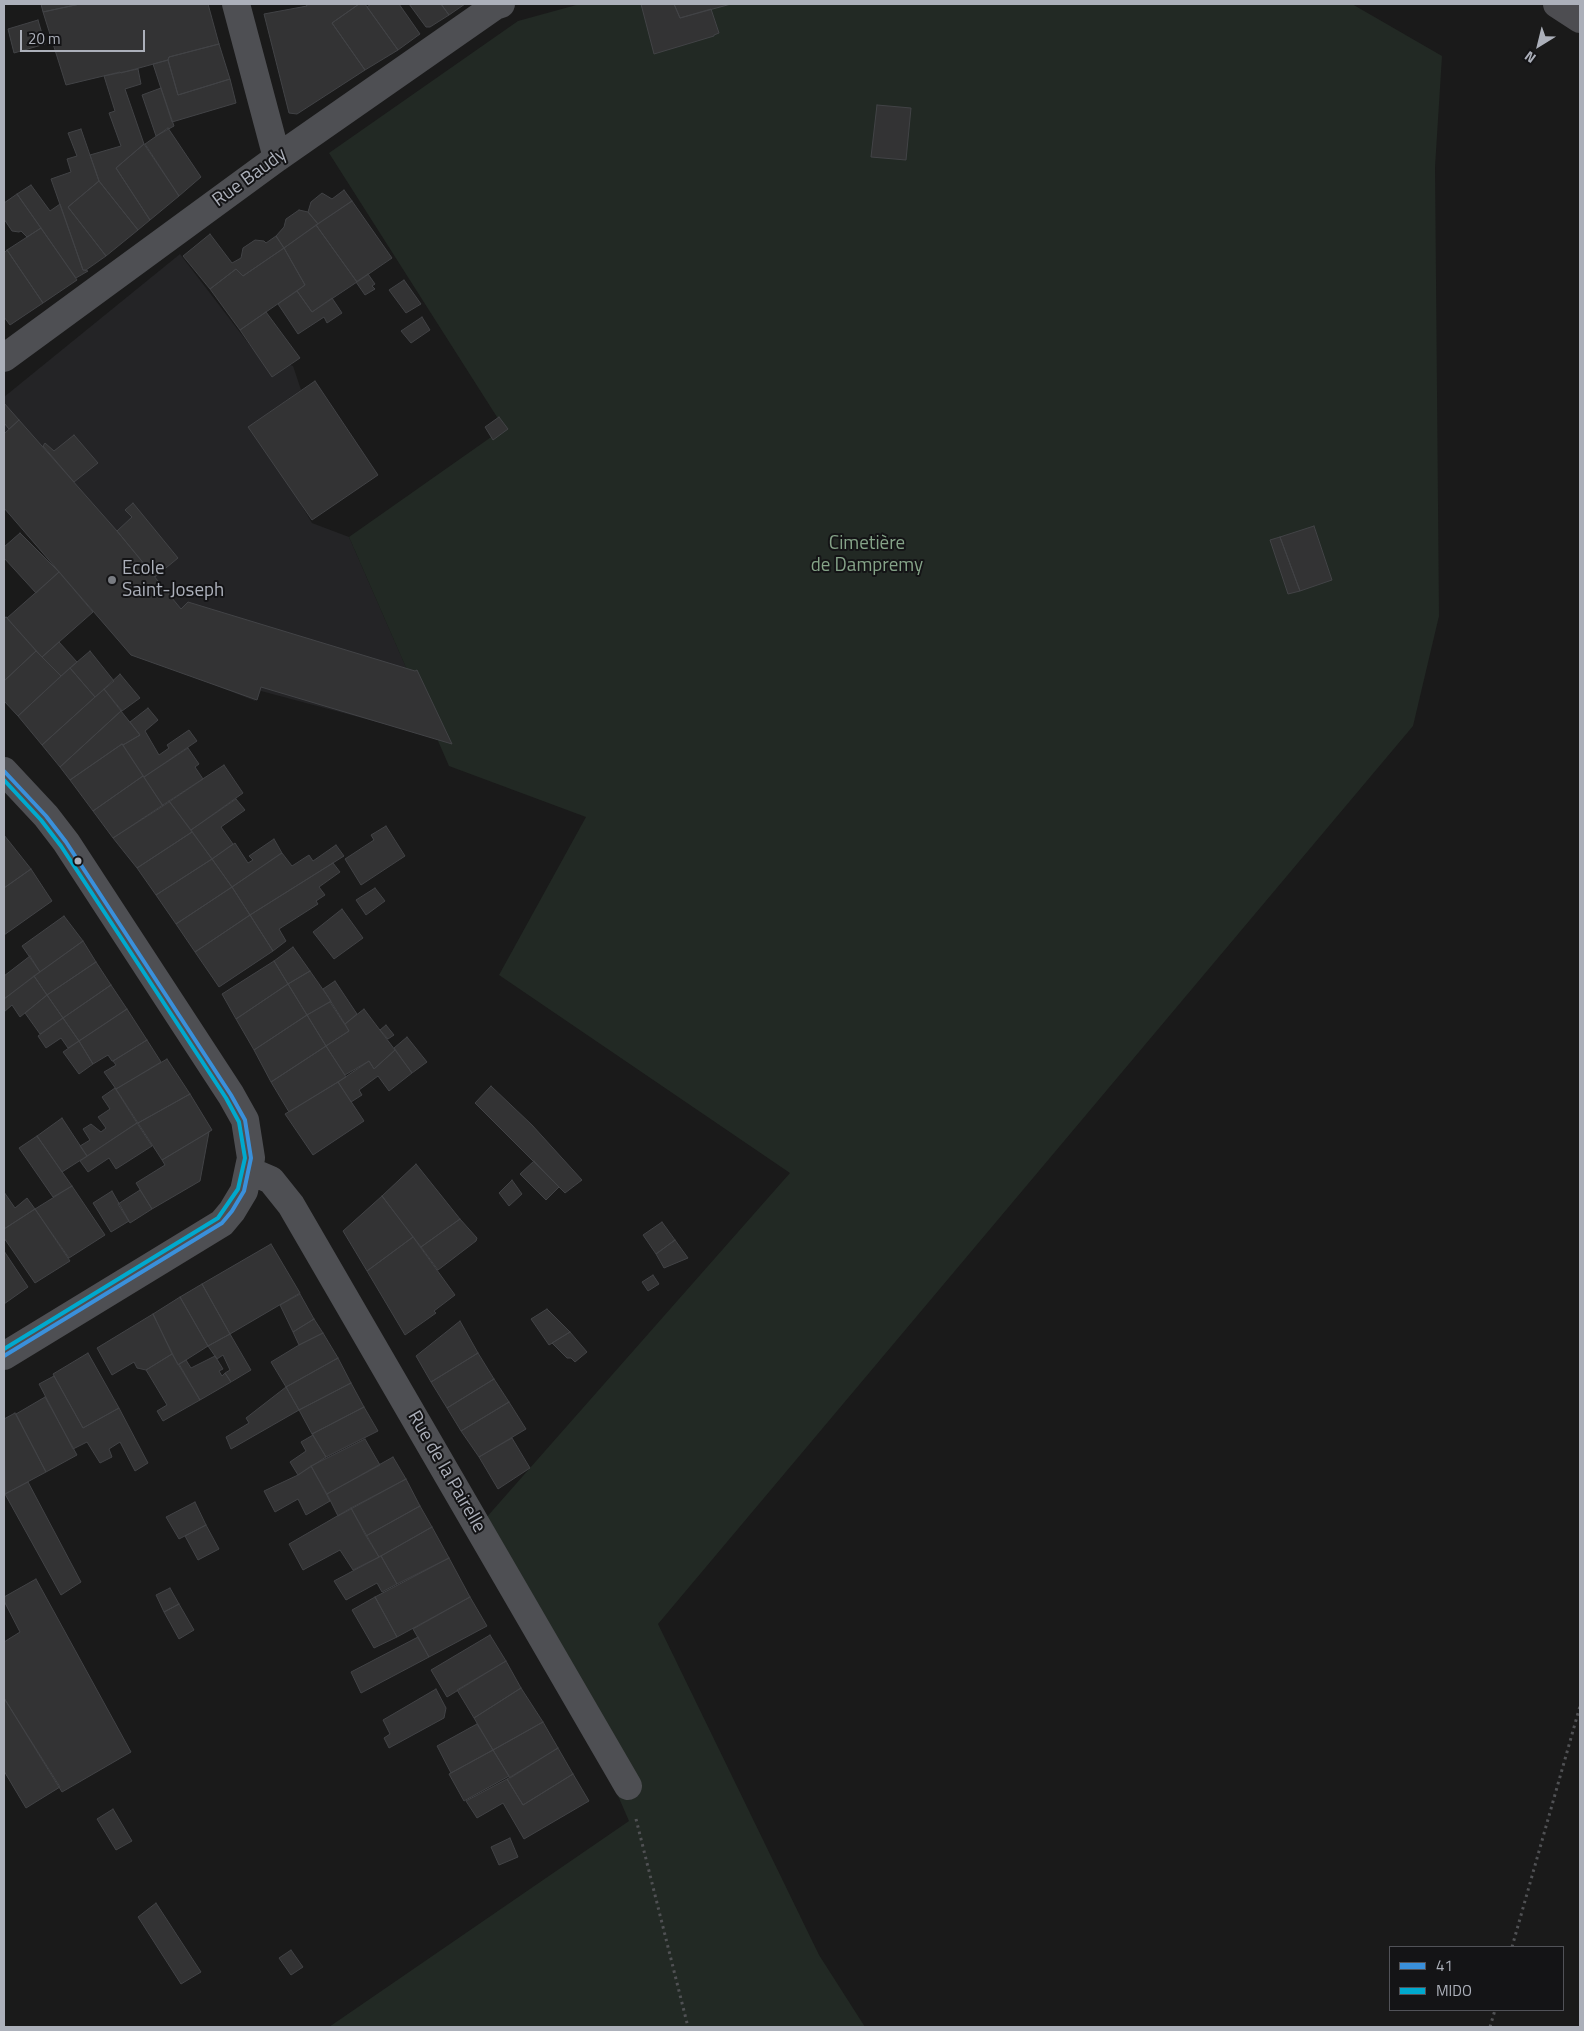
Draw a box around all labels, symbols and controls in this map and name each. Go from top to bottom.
scale bar [22,20,148,52]
north arrow [1514,20,1564,70]
text: 20 m [28,27,61,50]
text: N [1520,46,1540,69]
street label: Rue Baudy [208,143,292,213]
park label: Cimetière de Dampremy [811,533,923,577]
place label: Ecole Saint-Joseph [122,558,224,602]
marker: Ecole Saint-Joseph [106,574,118,586]
unlabelled marker [73,856,83,866]
street label: Rue de la Pairelle [402,1407,490,1537]
legend [1389,1946,1564,2011]
text: 41 [1436,1954,1453,1977]
text: MIDO [1436,1979,1472,2002]

